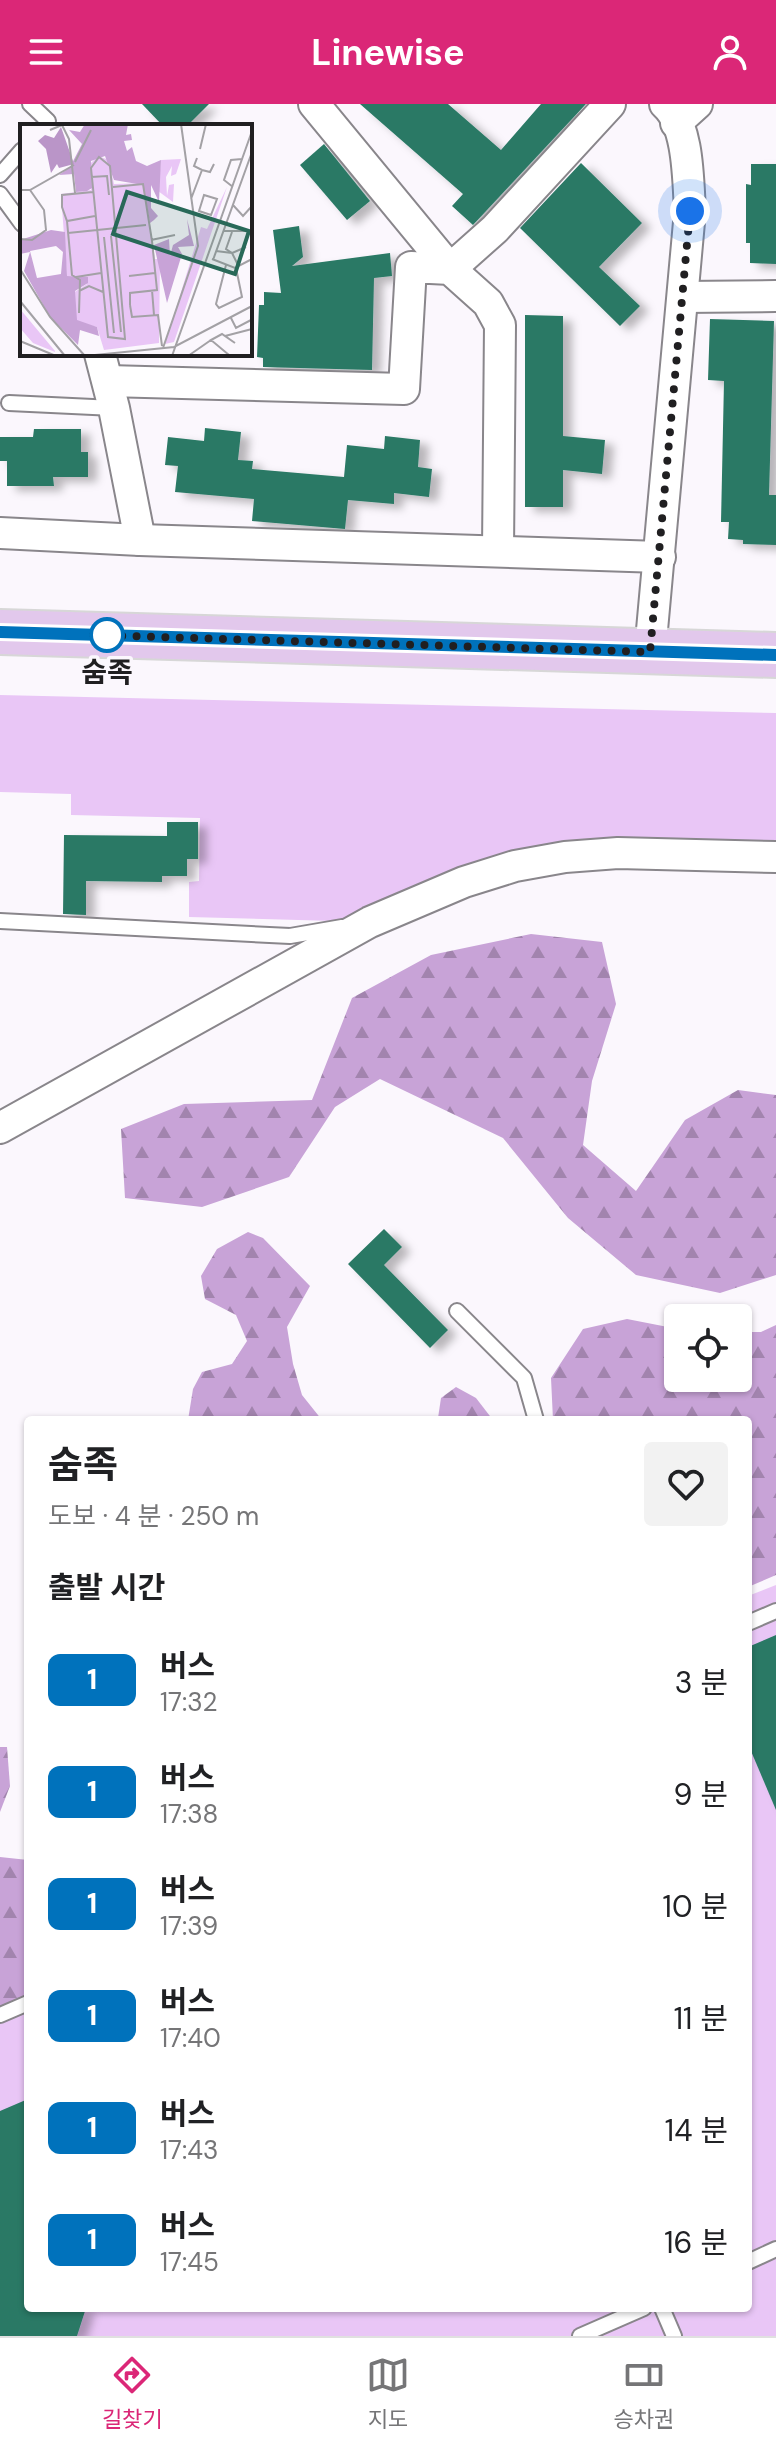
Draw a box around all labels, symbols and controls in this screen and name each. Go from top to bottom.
text: Linewise [311,29,465,76]
icon: menu [24,30,68,74]
icon: person [708,30,752,74]
inset map [20,124,252,356]
your location [670,191,710,231]
marker: 숨족 [90,618,124,652]
place label: 숨족 [81,654,133,691]
map controls [664,1304,752,1392]
button: locate [664,1304,752,1392]
text: 숨족 [48,1440,118,1490]
button: heart [644,1442,728,1526]
text: 도보 · 4 분 · 250 m [48,1499,259,1533]
text: 출발 시간 [48,1568,165,1607]
text: 버스 [160,1646,215,1685]
text: 1 [87,1661,97,1698]
text: 3 분 [675,1663,728,1702]
text: 17:32 [160,1685,218,1719]
text: 버스 [160,1758,215,1797]
text: 1 [87,1773,97,1810]
text: 9 분 [674,1775,728,1814]
text: 17:38 [160,1797,218,1831]
text: 버스 [160,1870,215,1909]
text: 1 [87,1885,97,1922]
text: 10 분 [663,1887,728,1926]
text: 17:39 [160,1909,218,1943]
text: 버스 [160,1982,215,2021]
text: 1 [87,1997,97,2034]
text: 11 분 [674,1999,728,2038]
text: 17:40 [160,2021,221,2055]
text: 버스 [160,2094,215,2133]
text: 1 [87,2109,97,2146]
text: 14 분 [665,2111,728,2150]
text: 17:43 [160,2133,218,2167]
text: 버스 [160,2206,215,2245]
text: 1 [87,2221,97,2258]
text: 16 분 [664,2223,728,2262]
text: 17:45 [160,2245,219,2279]
tab: 길찾기 [102,2353,162,2434]
tab: 지도 [366,2353,410,2434]
tab: 승차권 [613,2353,674,2434]

